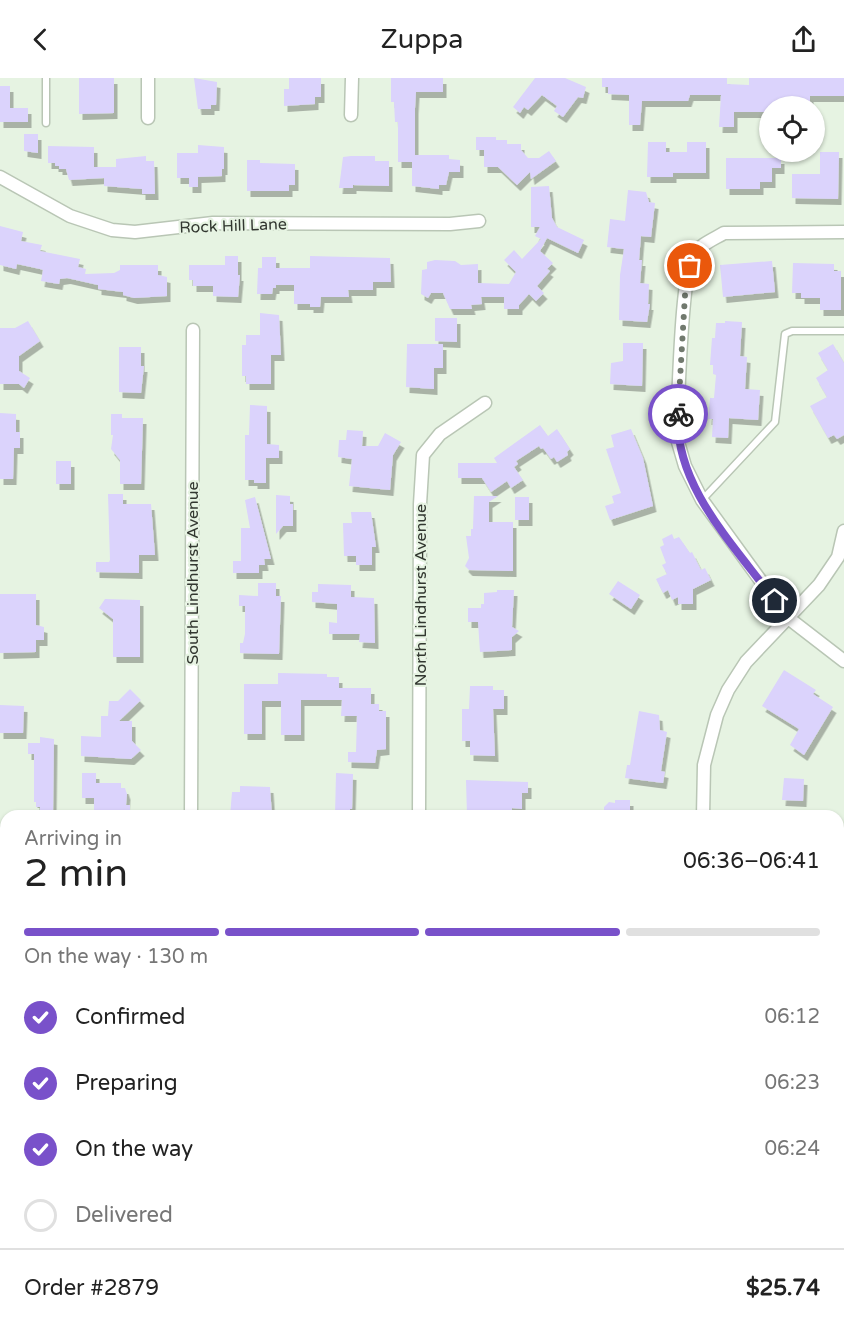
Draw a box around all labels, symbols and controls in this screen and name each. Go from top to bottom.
icon: back [24,23,57,56]
text: Zuppa [381,23,463,56]
icon: share [787,23,820,56]
map controls [759,96,825,162]
button: locate [759,96,825,162]
street label: Rock Hill Lane [179,214,287,238]
pin [664,240,715,291]
icon: bag [673,249,706,282]
courier [648,384,708,444]
icon: bike [662,398,695,431]
street label: South Lindhurst Avenue [183,481,203,665]
street label: North Lindhurst Avenue [411,504,431,686]
pin [749,575,800,626]
icon: home [758,584,791,617]
text: Arriving in [24,827,122,851]
text: 06:36–06:41 [683,848,820,874]
text: 2 min [24,850,128,897]
text: On the way · 130 m [24,945,208,969]
icon: check [24,1001,57,1034]
text: Confirmed [75,1004,185,1030]
text: 06:12 [765,1005,820,1029]
icon: check [24,1067,57,1100]
text: Preparing [75,1070,178,1096]
text: 06:23 [765,1071,820,1095]
icon: check [24,1133,57,1166]
text: On the way [75,1136,193,1162]
text: 06:24 [765,1137,820,1161]
text: Delivered [75,1202,173,1228]
text: Order #2879 [24,1275,159,1301]
text: $25.74 [746,1275,820,1301]

